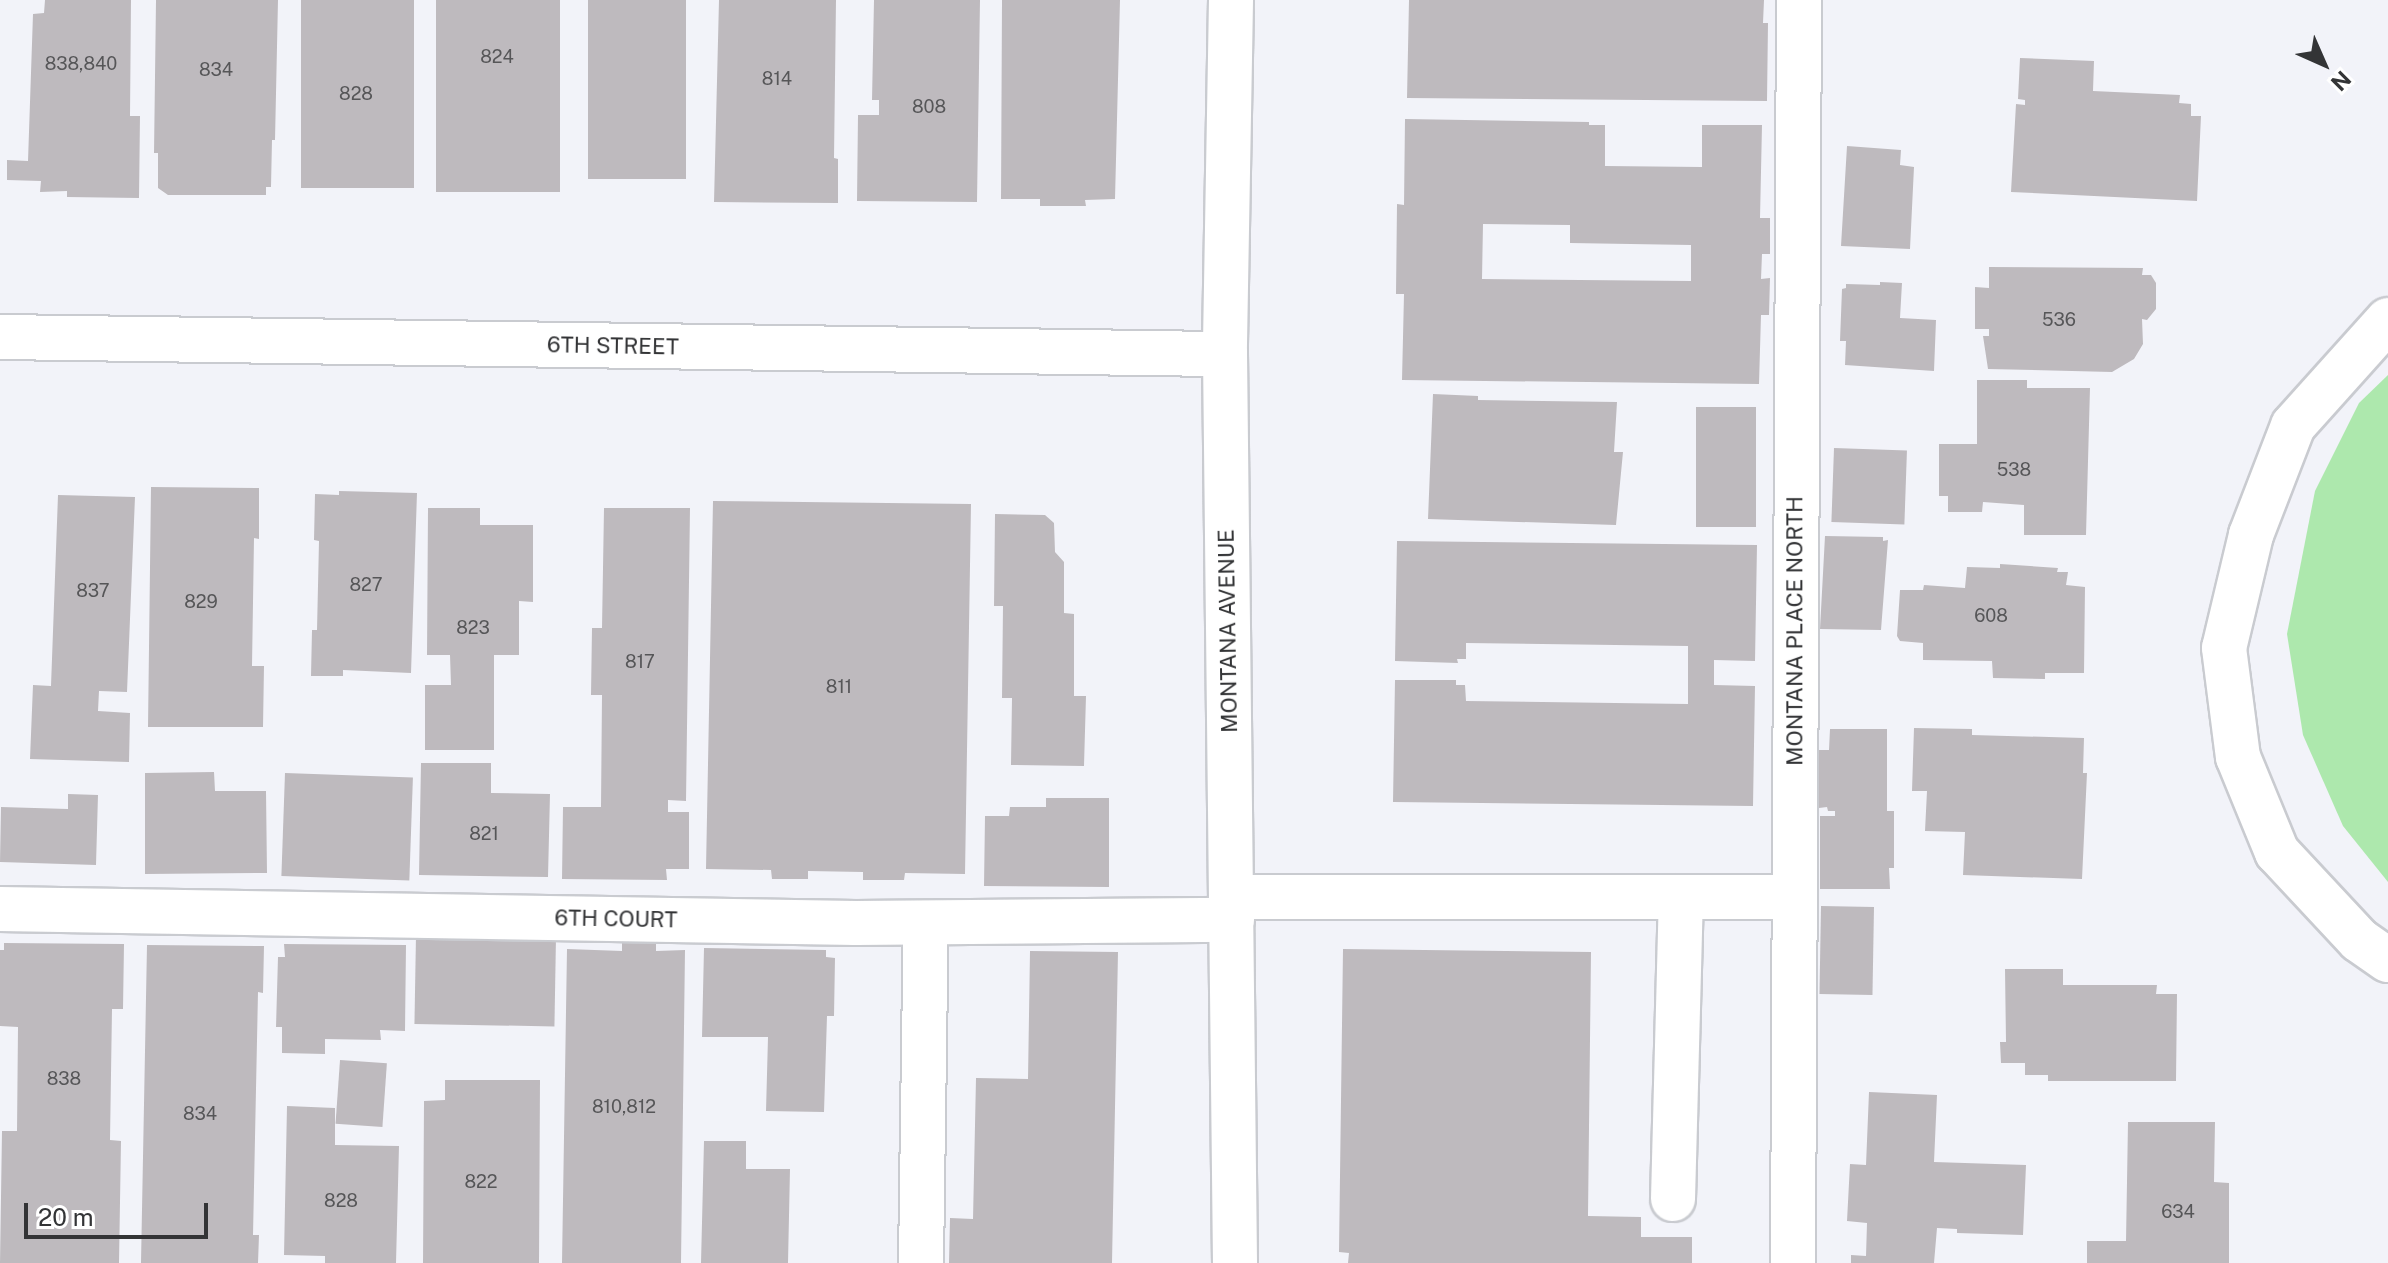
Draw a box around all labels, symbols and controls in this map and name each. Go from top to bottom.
north arrow [2284,24,2364,104]
house number: 824 [480,46,514,68]
house number: 838,840 [45,53,117,75]
house number: 834 [199,59,233,81]
text: N [2326,66,2356,96]
house number: 814 [762,68,792,90]
house number: 828 [339,83,373,105]
house number: 808 [912,96,946,118]
house number: 536 [2042,309,2076,331]
street label: 6TH STREET [547,332,679,360]
house number: 538 [1997,459,2031,481]
street label: MONTANA PLACE NORTH [1782,496,1808,766]
street label: MONTANA AVENUE [1213,529,1243,733]
house number: 827 [349,574,383,596]
house number: 837 [76,580,110,602]
house number: 829 [184,591,218,613]
house number: 608 [1974,605,2008,627]
house number: 823 [456,617,490,639]
house number: 817 [625,651,655,673]
house number: 811 [826,676,852,698]
house number: 821 [469,823,499,845]
street label: 6TH COURT [554,905,678,933]
house number: 838 [47,1068,81,1090]
house number: 810,812 [592,1096,656,1118]
house number: 834 [183,1103,217,1125]
house number: 822 [464,1171,498,1193]
scale bar [28,1187,212,1237]
house number: 828 [324,1190,358,1212]
house number: 634 [2161,1201,2195,1223]
text: 20 m [38,1203,94,1231]

